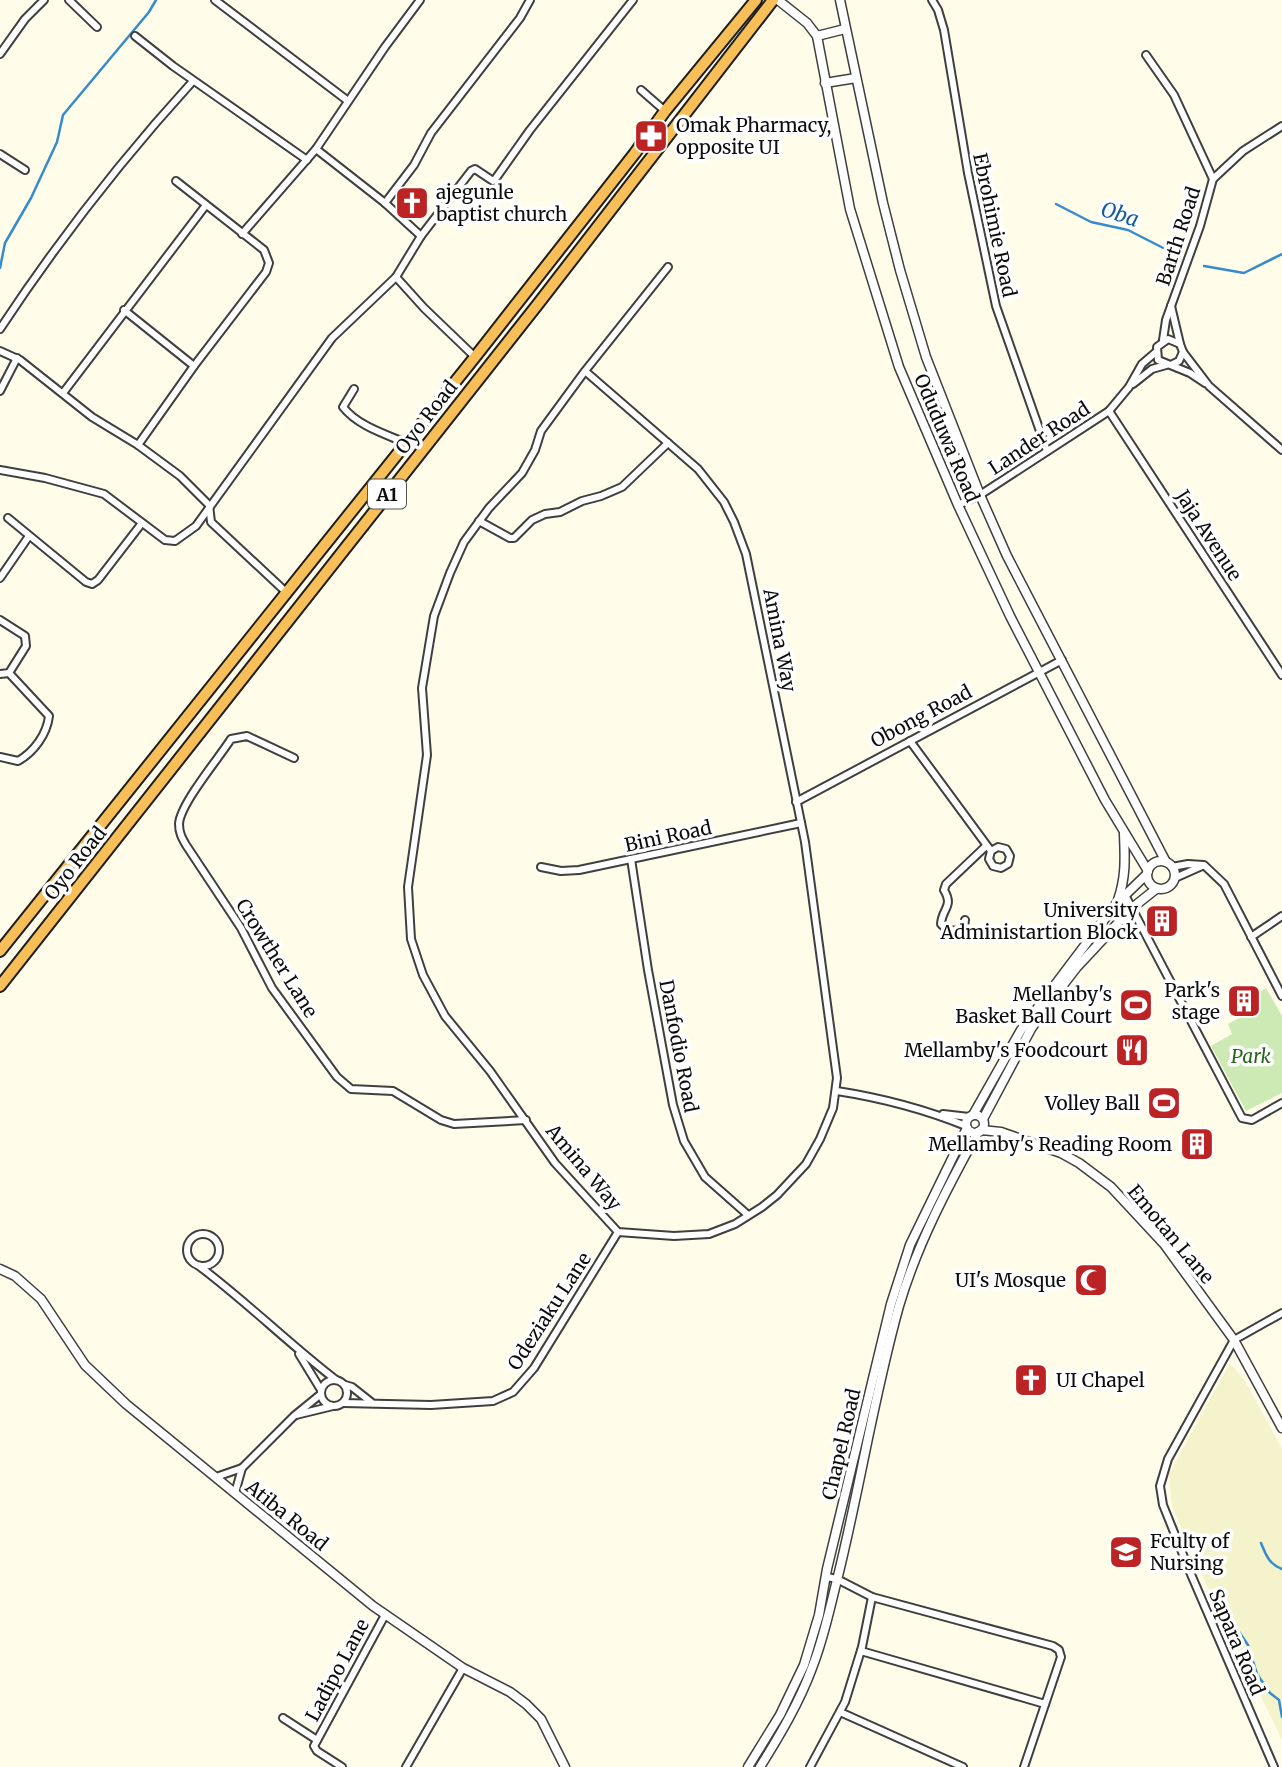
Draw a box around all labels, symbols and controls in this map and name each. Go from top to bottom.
place label: Omak Pharmacy, opposite UI [676,113,831,159]
pharmacy icon: Omak Pharmacy, opposite UI [632,117,670,155]
street label: Ebrohimie Road [968,151,1022,299]
place label: ajegunle baptist church [435,180,568,226]
church icon: ajegunle baptist church [393,184,431,222]
street label: Barth Road [1151,184,1205,288]
water label: Oba [1097,195,1143,233]
street label: Oduduwa Road [909,370,985,506]
street label: Oyo Road [390,375,462,459]
street label: Lander Road [984,396,1094,480]
road number: A1 [368,480,406,508]
street label: Jaja Avenue [1170,484,1247,585]
street label: Amina Way [758,585,802,694]
street label: Obong Road [866,679,976,753]
street label: Bini Road [622,815,714,857]
street label: Oyo Road [39,821,111,905]
street label: Crowther Lane [231,894,323,1022]
place label: University Administartion Block [940,898,1138,944]
building icon: University Administartion Block [1143,902,1181,940]
street label: Danfodio Road [654,978,704,1114]
place label: Park's stage [1164,978,1220,1024]
place label: Mellanby's Basket Ball Court [955,982,1113,1028]
building icon: Park's stage [1225,982,1263,1020]
sports icon: Mellanby's Basket Ball Court [1117,986,1155,1024]
restaurant icon: Mellamby's Foodcourt [1113,1031,1151,1069]
place label: Mellamby's Foodcourt [904,1038,1109,1062]
park label: Park [1231,1044,1272,1068]
sports icon: Volley Ball [1145,1084,1183,1122]
place label: Volley Ball [1044,1091,1140,1115]
street label: Amina Way [540,1118,627,1215]
building icon: Mellamby's Reading Room [1178,1125,1216,1163]
place label: Mellamby's Reading Room [928,1132,1172,1156]
street label: Emotan Lane [1123,1180,1219,1288]
street label: Odeziaku Lane [502,1247,596,1374]
mosque icon: UI's Mosque [1072,1261,1110,1299]
place label: UI's Mosque [955,1268,1066,1292]
church icon: UI Chapel [1012,1361,1050,1399]
place label: UI Chapel [1056,1368,1145,1392]
street label: Chapel Road [817,1386,865,1502]
street label: Atiba Road [240,1474,333,1555]
place label: Fculty of Nursing [1150,1529,1230,1575]
school or university icon: Fculty of Nursing [1107,1533,1145,1571]
street label: Sapara Road [1204,1585,1270,1699]
street label: Ladipo Lane [300,1614,374,1725]

